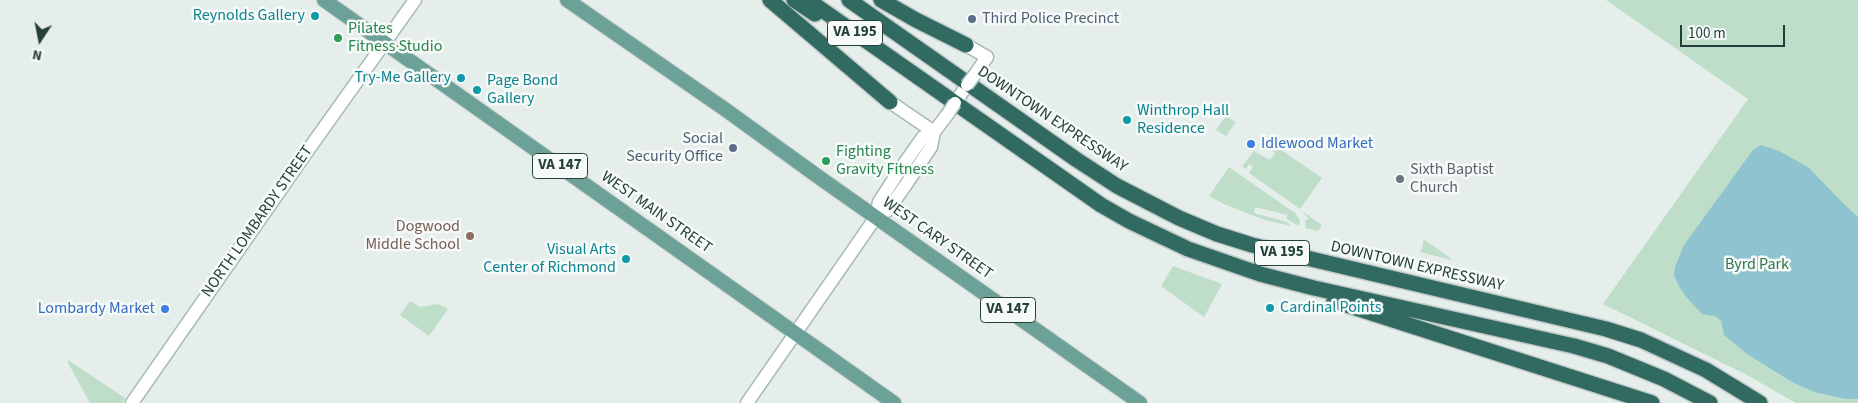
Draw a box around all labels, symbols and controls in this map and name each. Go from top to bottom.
place label: Reynolds Gallery [193,6,305,26]
place label: Third Police Precinct [982,9,1119,29]
marker: Reynolds Gallery [309,10,321,22]
marker: Third Police Precinct [966,13,978,25]
north arrow [15,15,65,65]
scale bar [1683,15,1788,47]
place label: Pilates Fitness Studio [348,19,442,57]
road number: VA 195 [828,20,882,46]
text: 100 m [1688,23,1726,44]
marker: Pilates Fitness Studio [332,32,344,44]
text: N [31,44,44,65]
street label: DOWNTOWN EXPRESSWAY [973,63,1131,177]
place label: Try-Me Gallery [355,68,451,88]
place label: Page Bond Gallery [487,71,558,109]
marker: Try-Me Gallery [455,72,467,84]
marker: Page Bond Gallery [471,84,483,96]
place label: Winthrop Hall Residence [1137,101,1229,139]
marker: Winthrop Hall Residence [1121,114,1133,126]
place label: Social Security Office [626,129,723,167]
place label: Idlewood Market [1261,134,1373,154]
marker: Idlewood Market [1245,138,1257,150]
marker: Social Security Office [727,142,739,154]
place label: Fighting Gravity Fitness [836,142,934,180]
street label: NORTH LOMBARDY STREET [198,143,318,301]
road number: VA 147 [532,154,588,178]
marker: Fighting Gravity Fitness [820,155,832,167]
place label: Sixth Baptist Church [1410,160,1494,198]
street label: WEST MAIN STREET [597,168,715,258]
marker: Sixth Baptist Church [1394,173,1406,185]
street label: WEST CARY STREET [878,194,996,284]
place label: Dogwood Middle School [365,217,460,255]
marker: Dogwood Middle School [464,230,476,242]
street label: DOWNTOWN EXPRESSWAY [1329,238,1505,296]
place label: Visual Arts Center of Richmond [483,240,616,278]
road number: VA 195 [1254,240,1310,266]
marker: Visual Arts Center of Richmond [620,253,632,265]
park label: Byrd Park [1725,255,1789,275]
road number: VA 147 [980,298,1036,322]
place label: Cardinal Points [1280,298,1381,318]
place label: Lombardy Market [38,299,155,319]
marker: Cardinal Points [1264,302,1276,314]
marker: Lombardy Market [159,303,171,315]

